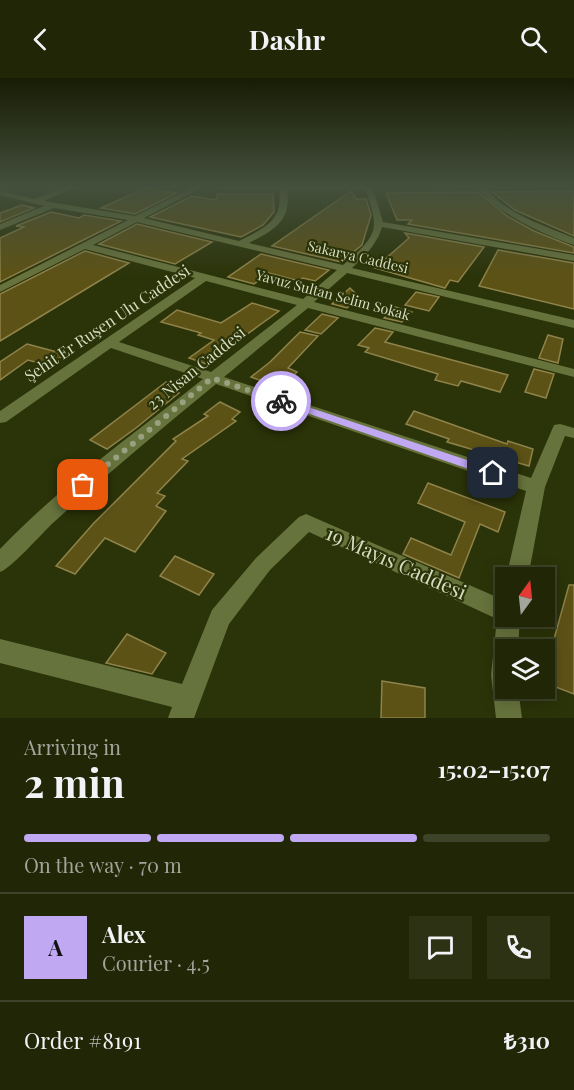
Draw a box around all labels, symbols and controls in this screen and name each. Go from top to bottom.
text: Dashr [249,21,325,57]
icon: back [24,23,57,56]
icon: search [517,23,550,56]
street label: Sakarya Caddesi [306,236,410,277]
street label: Şehit Er Ruşen Ulu Caddesi [20,259,194,386]
street label: Yavuz Sultan Selim Sokak [253,265,413,324]
street label: 23 Nisan Caddesi [142,321,249,414]
courier [251,371,311,431]
icon: bike [265,385,298,418]
pin [467,447,518,498]
icon: home [476,456,509,489]
pin [57,459,108,510]
icon: bag [66,468,99,501]
street label: 19 Mayıs Caddesi [322,518,471,605]
north arrow [495,567,555,627]
map controls [495,567,555,699]
button: layers [495,639,555,699]
text: Arriving in [24,733,121,760]
text: 15:02–15:07 [438,754,550,784]
text: 2 min [24,756,125,808]
text: On the way · 70 m [24,851,182,878]
button: chat [409,916,472,979]
button: phone [487,916,550,979]
text: Alex [102,919,146,949]
text: A [48,932,63,962]
text: Courier · 4.5 [102,949,210,976]
text: Order #8191 [24,1025,141,1055]
text: ₺310 [504,1025,550,1055]

